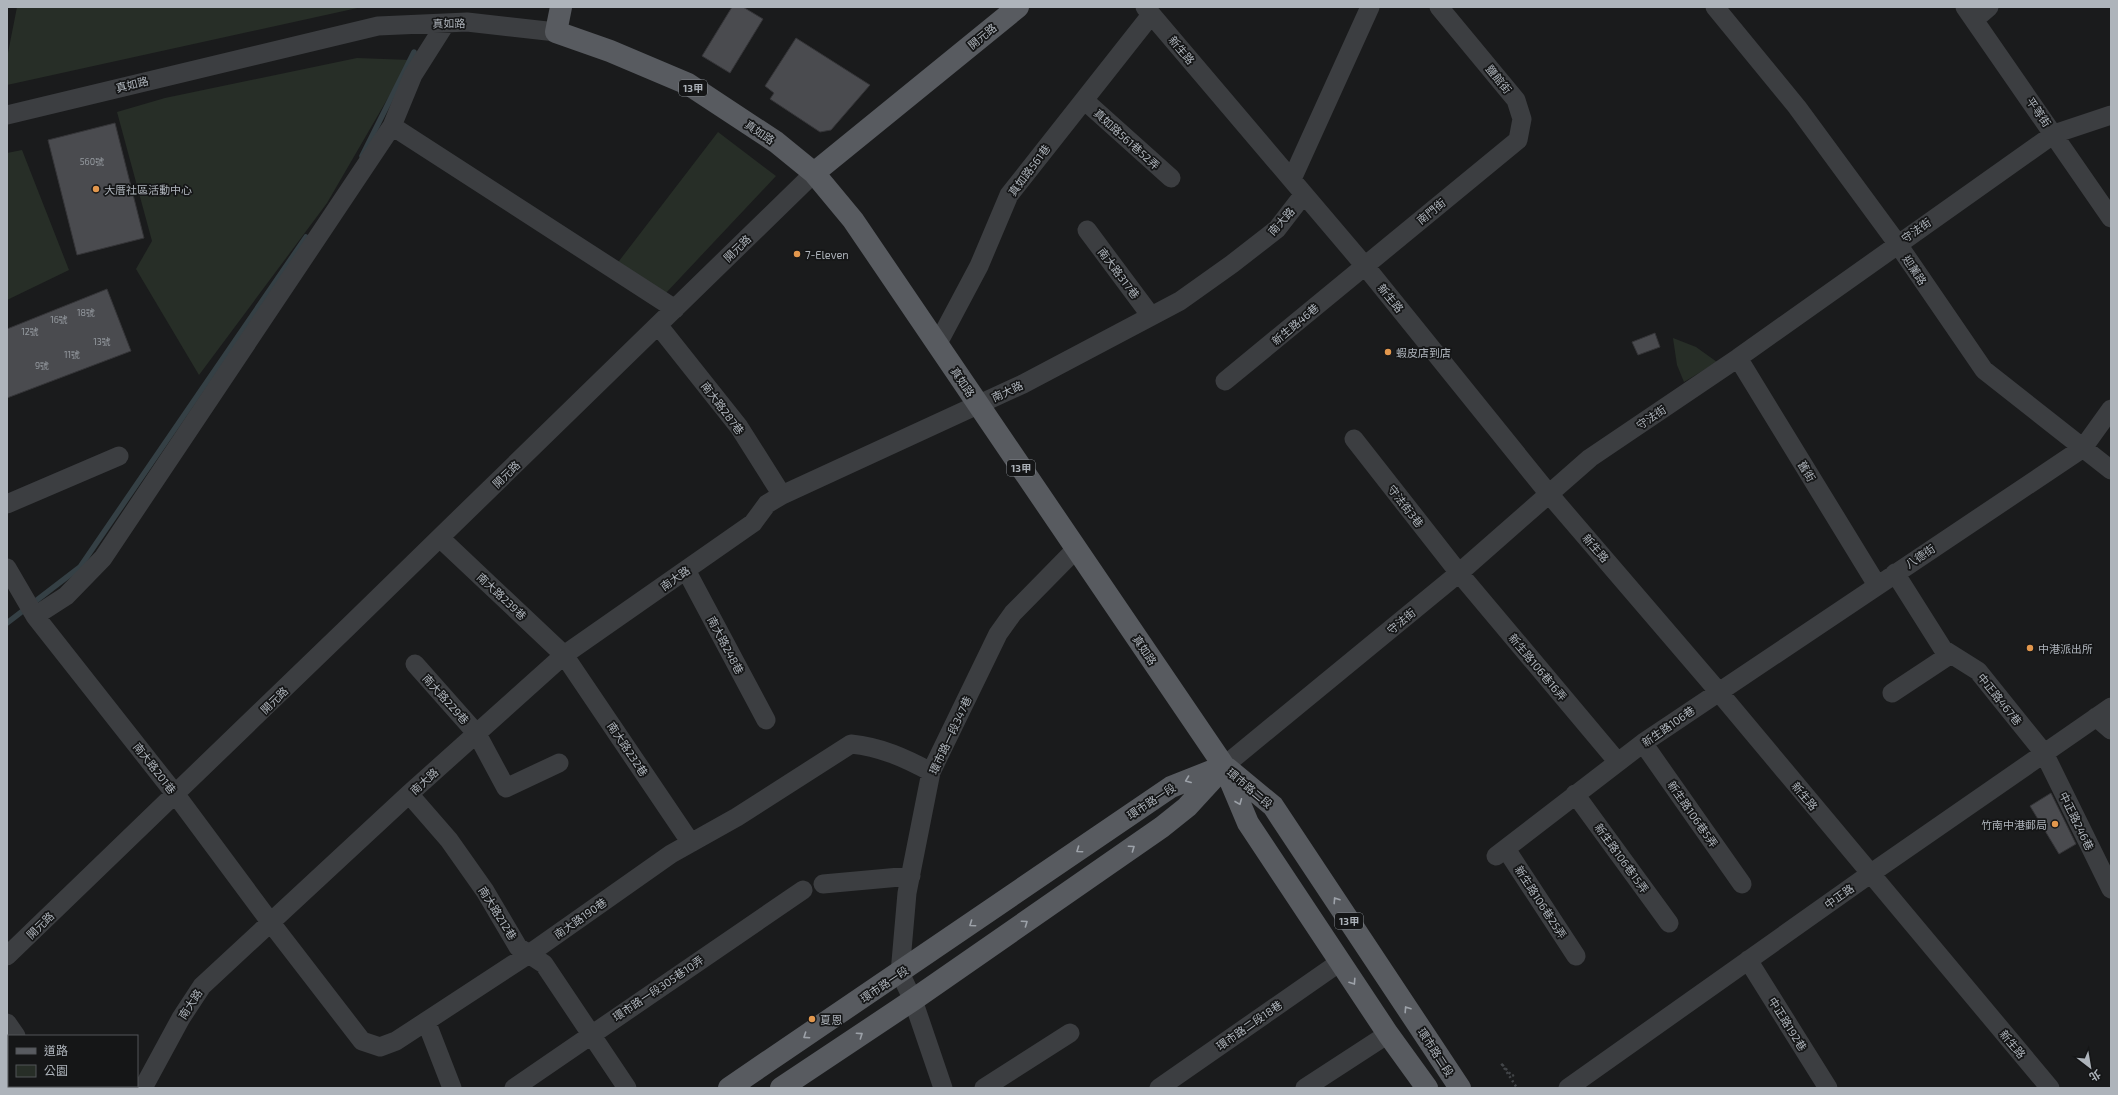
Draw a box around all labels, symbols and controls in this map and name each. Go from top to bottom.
street label: 真如路 [432,16,466,30]
street label: 開元路 [965,21,999,51]
street label: 新生路 [1166,33,1198,67]
street label: 鹽館街 [1484,62,1514,96]
street label: 真如路 [114,74,150,94]
road number: 13甲 [679,80,707,96]
street label: 平等街 [2024,95,2054,129]
street label: 真如路561巷52弄 [1092,106,1162,172]
street label: 真如路 [743,117,777,147]
street label: 真如路561巷 [1006,142,1052,198]
house number: 560號 [80,156,104,167]
place label: 大厝社區活動中心 [104,183,192,196]
marker: 大厝社區活動中心 [91,184,101,194]
street label: 南門街 [1414,196,1448,226]
street label: 南大路 [1265,204,1297,238]
street label: 守法街 [1899,215,1933,245]
street label: 開元路 [721,232,753,264]
street label: 南大路317巷 [1096,245,1142,301]
place label: 7-Eleven [805,248,849,261]
marker: 7-Eleven [792,249,802,259]
street label: 迎薰路 [1900,253,1930,287]
street label: 新生路 [1376,281,1406,315]
street label: 新生路46巷 [1269,301,1321,347]
house number: 18號 [77,307,95,318]
house number: 16號 [50,314,68,325]
house number: 12號 [21,326,39,337]
house number: 13號 [93,336,111,347]
place label: 蝦皮店到店 [1396,346,1451,359]
marker: 蝦皮店到店 [1383,347,1393,357]
house number: 11號 [64,349,80,360]
house number: 9號 [35,360,49,371]
street label: 真如路 [948,365,978,399]
street label: 南大路 [989,378,1025,404]
street label: 南大路287巷 [699,379,747,437]
street label: 守法街 [1634,402,1668,432]
street label: 開元路 [490,458,522,490]
street label: 舊街 [1796,458,1818,484]
road number: 13甲 [1007,460,1035,476]
street label: 守法街3巷 [1385,482,1427,530]
street label: 新生路 [1580,531,1612,565]
street label: 八德街 [1903,541,1937,571]
street label: 南大路 [658,563,692,593]
street label: 南大路239巷 [475,570,529,622]
street label: 守法街 [1384,605,1418,637]
street label: 南大路248巷 [705,614,747,676]
street label: 新生路106巷16弄 [1506,631,1570,703]
street label: 真如路 [1130,633,1160,667]
place label: 中港派出所 [2038,642,2093,655]
marker: 中港派出所 [2025,643,2035,653]
street label: 南大路229巷 [420,671,472,727]
street label: 中正路467巷 [1975,671,2025,727]
street label: 開元路 [258,684,290,716]
street label: 環市路一段347巷 [926,694,974,776]
street label: 新生路106巷 [1639,703,1697,749]
street label: 南大路232巷 [605,719,651,779]
street label: 南大路201巷 [131,740,179,796]
street label: 南大路 [407,765,441,797]
street label: 環市路二段 [1225,765,1275,811]
one-way arrow [1184,775,1192,783]
street label: 新生路106巷5弄 [1665,778,1721,850]
street label: 新生路 [1789,779,1821,813]
street label: 環市路一段 [1124,781,1178,821]
street label: 中正路246巷 [2057,790,2097,852]
one-way arrow [1234,797,1242,805]
place label: 竹南中港郵局 [1981,818,2047,831]
marker: 竹南中港郵局 [2050,819,2060,829]
street label: 新生路106巷15弄 [1592,821,1652,895]
one-way arrow [1076,845,1083,853]
one-way arrow [1127,846,1134,853]
street label: 新生路106巷25弄 [1513,863,1569,941]
street label: 中正路 [1822,881,1856,911]
street label: 南大路212巷 [476,884,520,942]
street label: 南大路190巷 [551,895,609,941]
one-way arrow [1333,898,1340,905]
street label: 開元路 [24,909,56,941]
road number: 13甲 [1335,913,1363,929]
one-way arrow [969,919,976,926]
one-way arrow [1021,920,1028,928]
street label: 環市路一段305巷10弄 [610,953,706,1023]
street label: 環市路一段 [858,963,910,1005]
one-way arrow [1349,978,1356,985]
street label: 南大路 [176,987,204,1021]
street label: 中正路192巷 [1766,995,1810,1053]
street label: 環市路二段18巷 [1214,998,1284,1052]
one-way arrow [1404,1006,1412,1013]
place label: 夏恩 [820,1013,842,1026]
marker: 夏恩 [807,1014,817,1024]
street label: 環市路二段 [1416,1025,1456,1079]
street label: 新生路 [1997,1027,2029,1061]
one-way arrow [803,1031,810,1039]
one-way arrow [856,1033,863,1040]
legend [8,1035,138,1087]
text: 道路 [44,1043,68,1057]
north arrow [2070,1047,2110,1087]
text: 公園 [44,1063,68,1077]
text: 北 [2087,1068,2103,1084]

